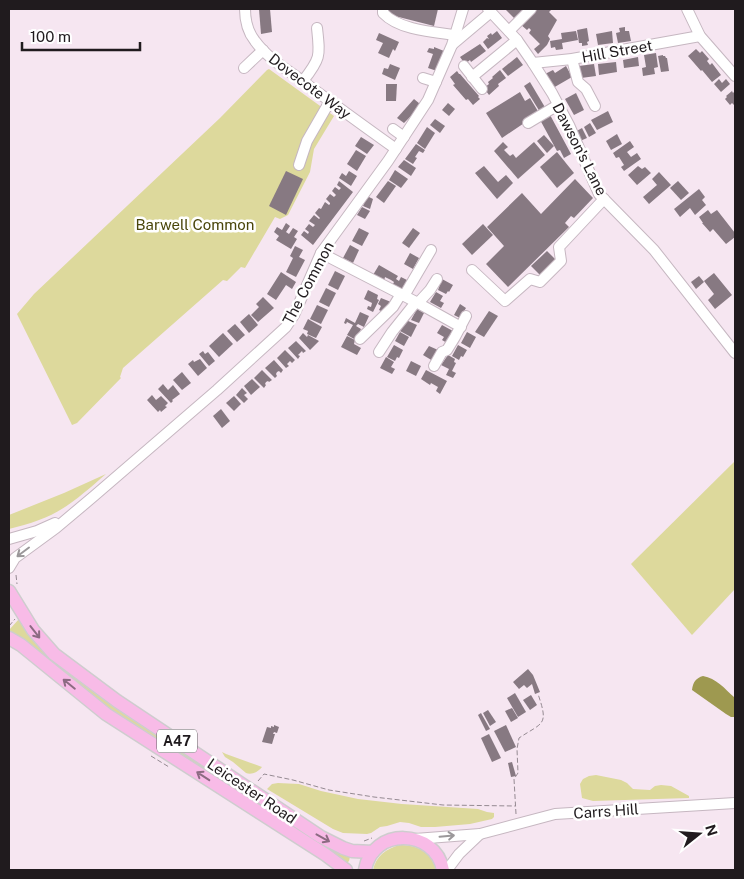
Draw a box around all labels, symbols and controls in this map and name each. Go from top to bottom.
scale bar [22,20,140,52]
text: 100 m [30,28,71,45]
street label: Hill Street [580,36,654,66]
street label: Dovecote Way [266,50,354,122]
street label: Dawson's Lane [549,100,611,198]
park label: Barwell Common [136,216,254,233]
street label: The Common [279,239,337,327]
one-way arrow [17,547,30,558]
one-way arrow [30,625,41,638]
one-way arrow [63,679,76,690]
road number: A47 [157,729,197,752]
street label: Leicester Road [204,755,300,827]
one-way arrow [197,771,211,781]
street label: Carrs Hill [573,800,639,822]
north arrow [674,809,724,859]
text: N [702,823,721,838]
one-way arrow [439,831,455,841]
one-way arrow [316,833,330,843]

